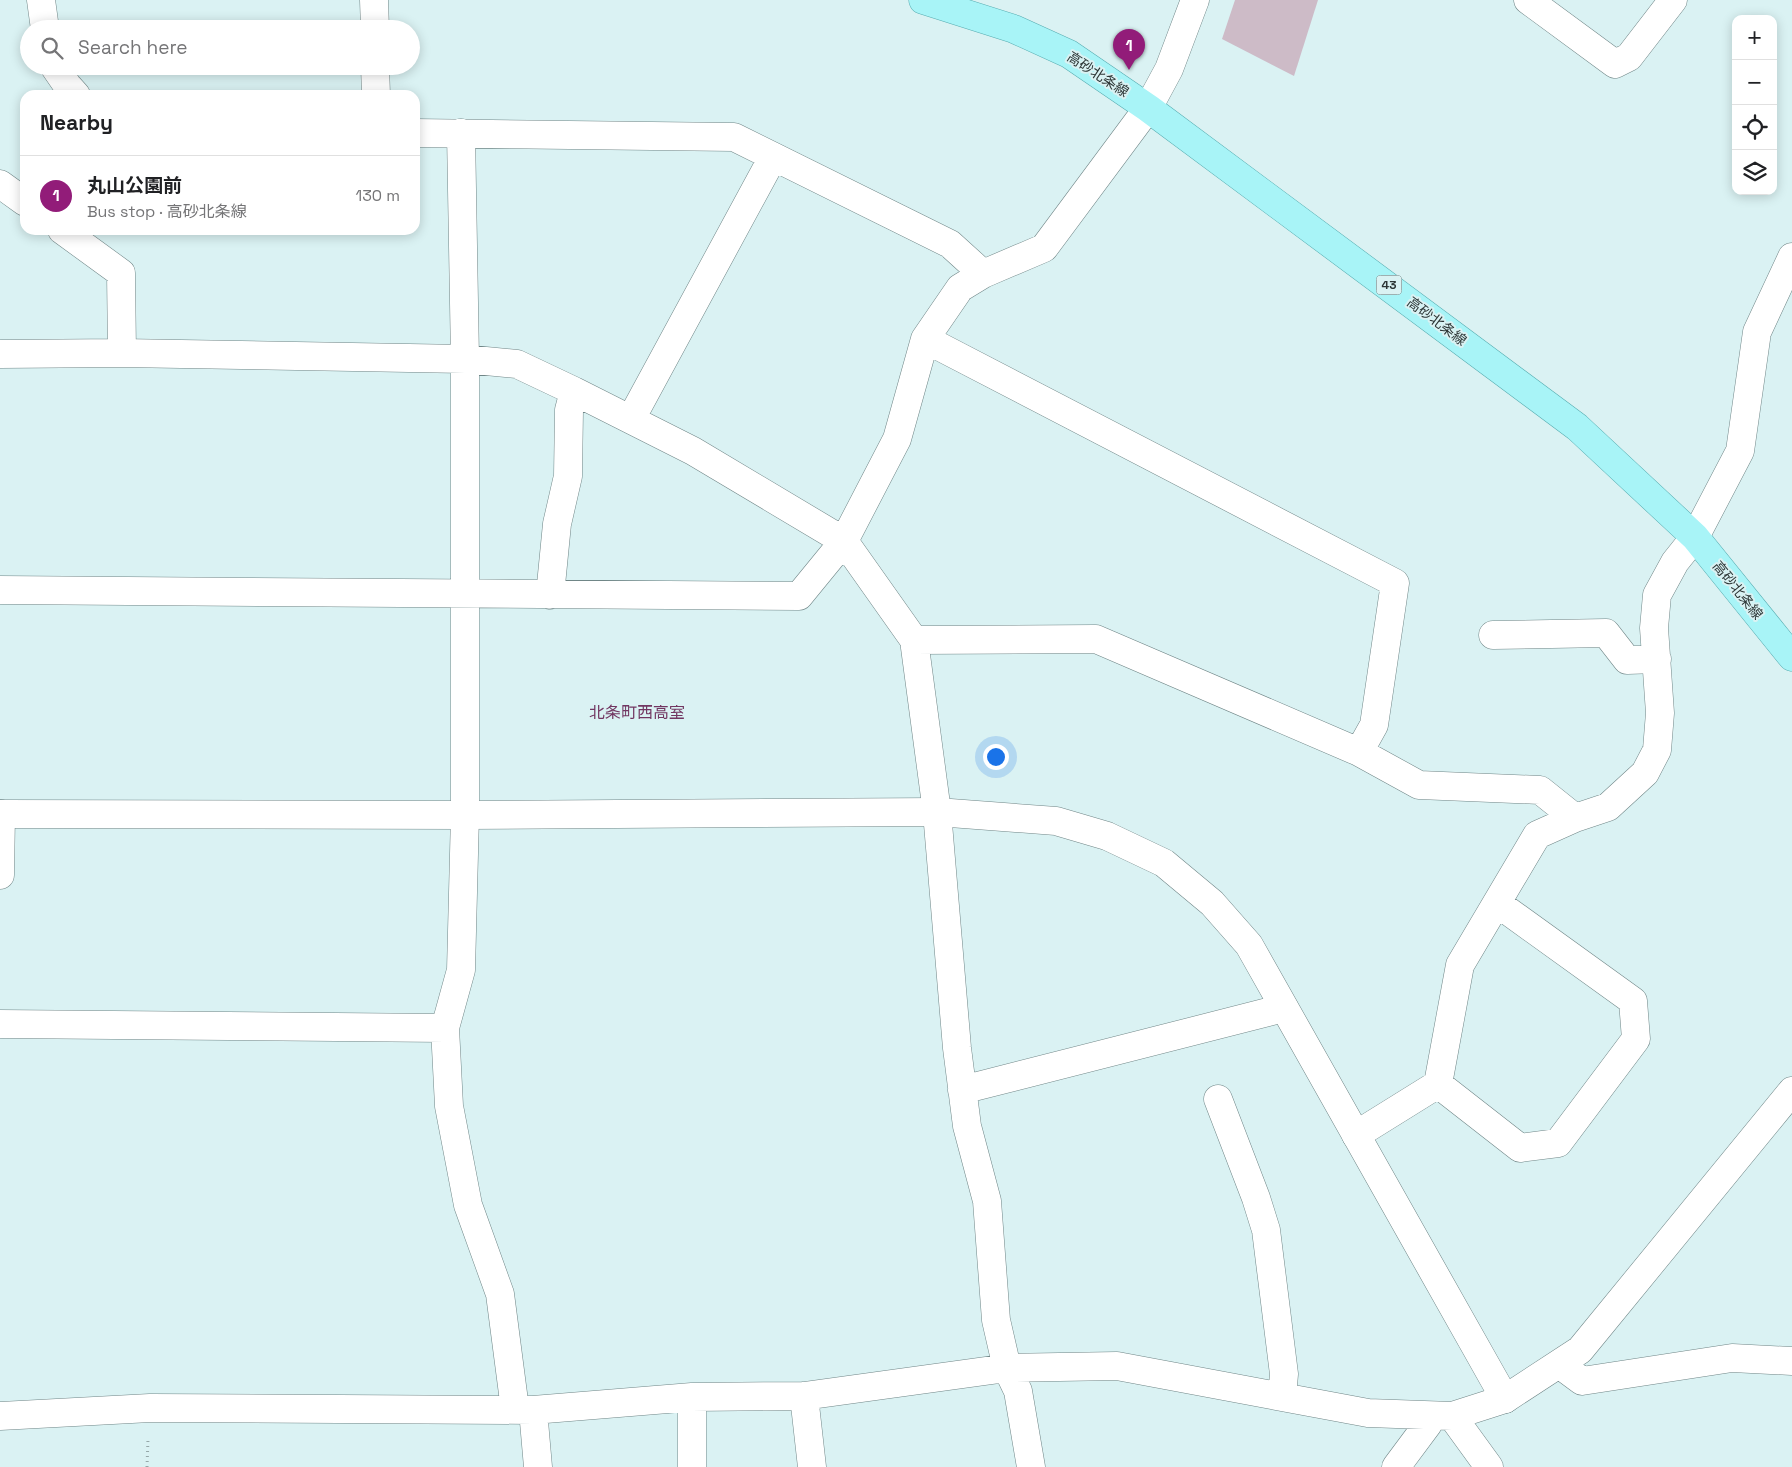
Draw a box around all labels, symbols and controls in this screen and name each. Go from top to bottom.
map controls [1732,15,1777,195]
button: + [1732,15,1777,60]
search box [20,20,420,75]
pin: 1 [1113,29,1145,70]
icon: search [38,34,66,62]
text: Search here [78,35,188,60]
street label: 高砂北条線 [1064,47,1132,101]
button: − [1732,60,1777,105]
button: locate [1732,105,1777,150]
text: Nearby [40,109,113,136]
button: layers [1732,150,1777,195]
text: 丸山公園前 [87,173,182,198]
text: 1 [52,185,60,206]
text: 130 m [356,185,400,206]
text: Bus stop · 高砂北条線 [87,201,247,222]
road number: 43 [1376,276,1402,294]
street label: 高砂北条線 [1404,293,1470,349]
street label: 高砂北条線 [1709,557,1767,623]
district label: 北条町西高室 [589,702,685,723]
your location [983,744,1009,770]

